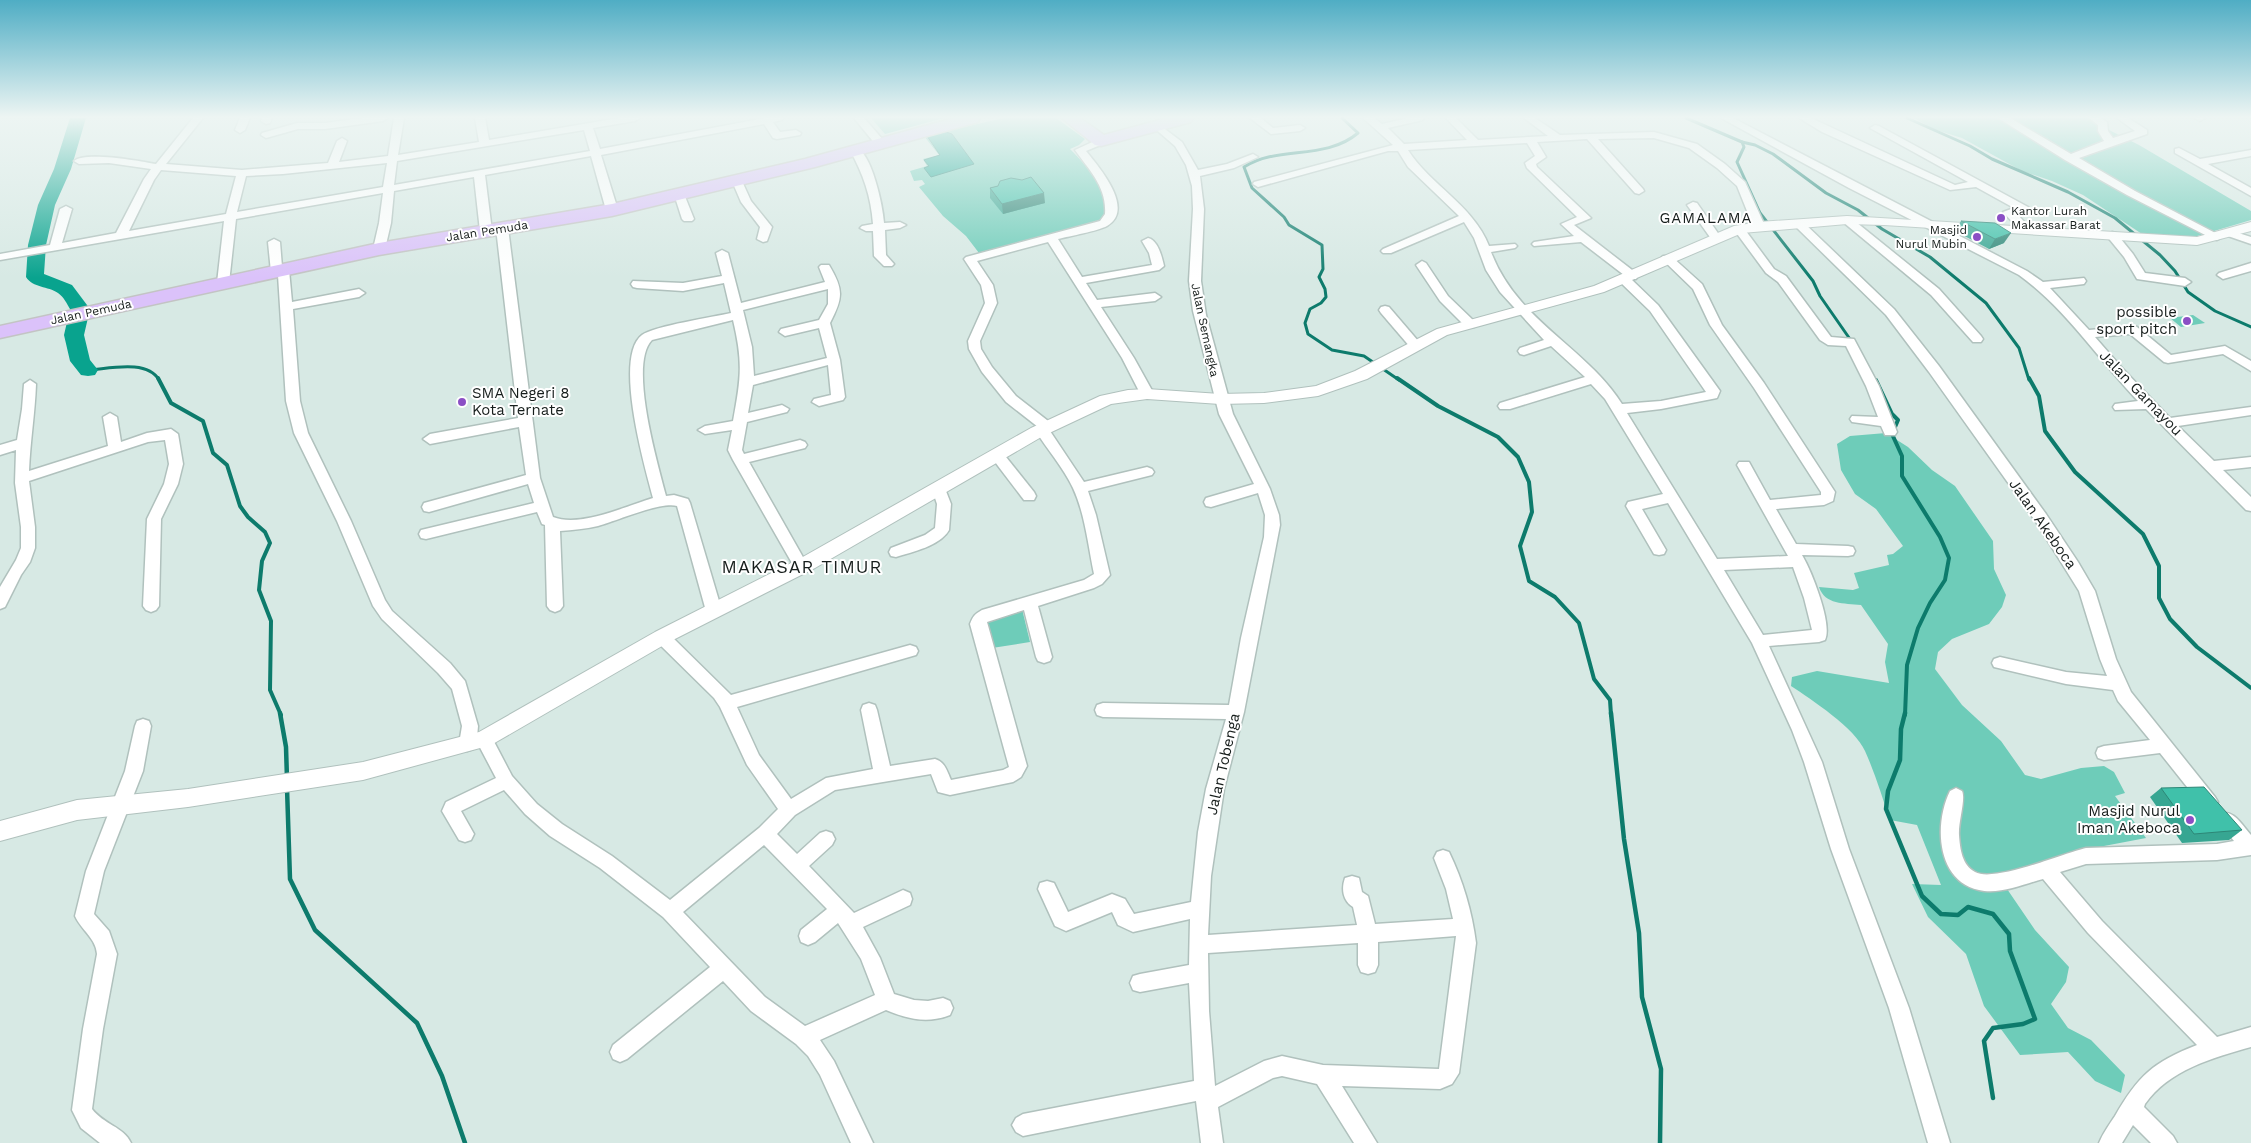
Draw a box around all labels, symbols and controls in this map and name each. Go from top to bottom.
place label: Kantor Lurah Makassar Barat [2011,204,2101,232]
district label: GAMALAMA [1659,209,1753,227]
marker: Kantor Lurah Makassar Barat [1995,212,2007,224]
street label: Jalan Pemuda [445,218,529,244]
place label: Masjid Nurul Mubin [1896,223,1967,251]
marker: Masjid Nurul Mubin [1971,231,1983,243]
street label: Jalan Semangka [1188,282,1222,378]
street label: Jalan Pemuda [49,297,133,327]
place label: possible sport pitch [2096,303,2177,338]
marker: possible sport pitch [2181,315,2193,327]
street label: Jalan Gamayou [2096,347,2186,439]
place label: SMA Negeri 8 Kota Ternate [472,384,570,419]
marker: SMA Negeri 8 Kota Ternate [456,396,468,408]
street label: Jalan Akeboca [2005,476,2081,573]
district label: MAKASAR TIMUR [722,556,882,577]
street label: Jalan Tobenga [1203,711,1244,817]
place label: Masjid Nurul Iman Akeboca [2077,802,2180,837]
marker: Masjid Nurul Iman Akeboca [2184,814,2196,826]

